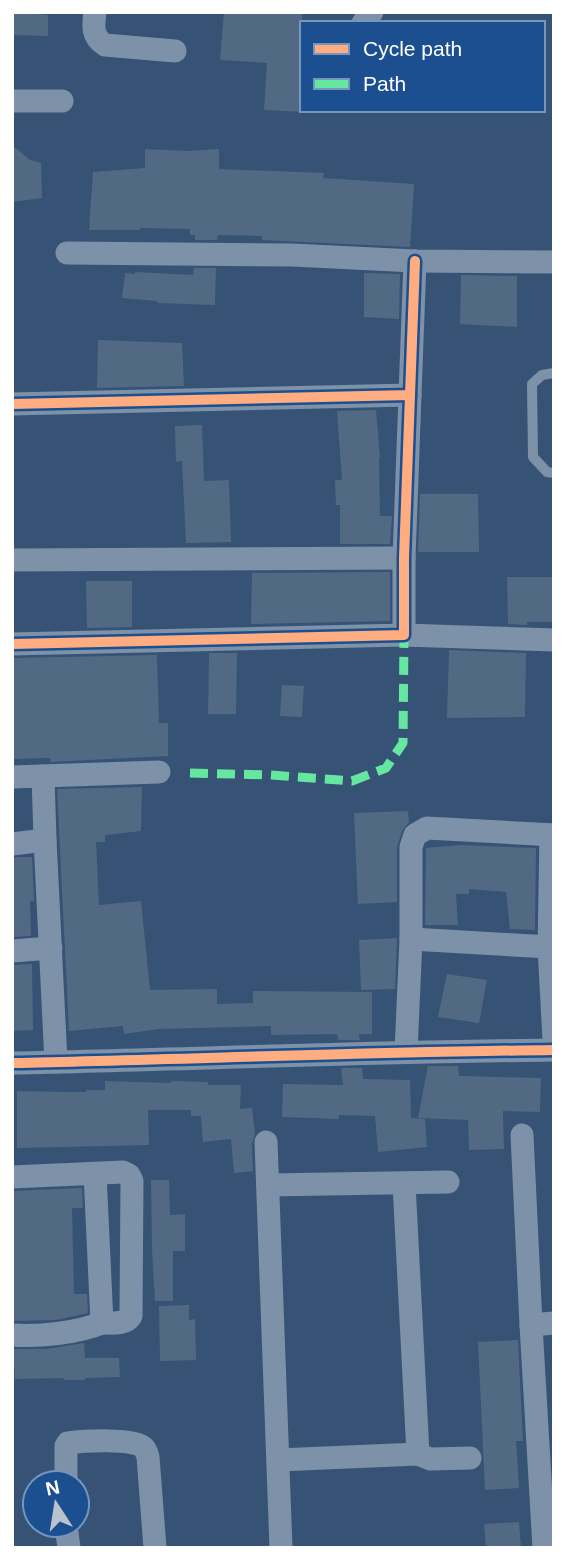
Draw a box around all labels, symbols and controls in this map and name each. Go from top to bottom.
legend [300,21,545,112]
text: Cycle path [363,37,462,60]
text: Path [363,72,406,95]
north arrow [21,1469,91,1539]
text: N [44,1476,61,1500]

